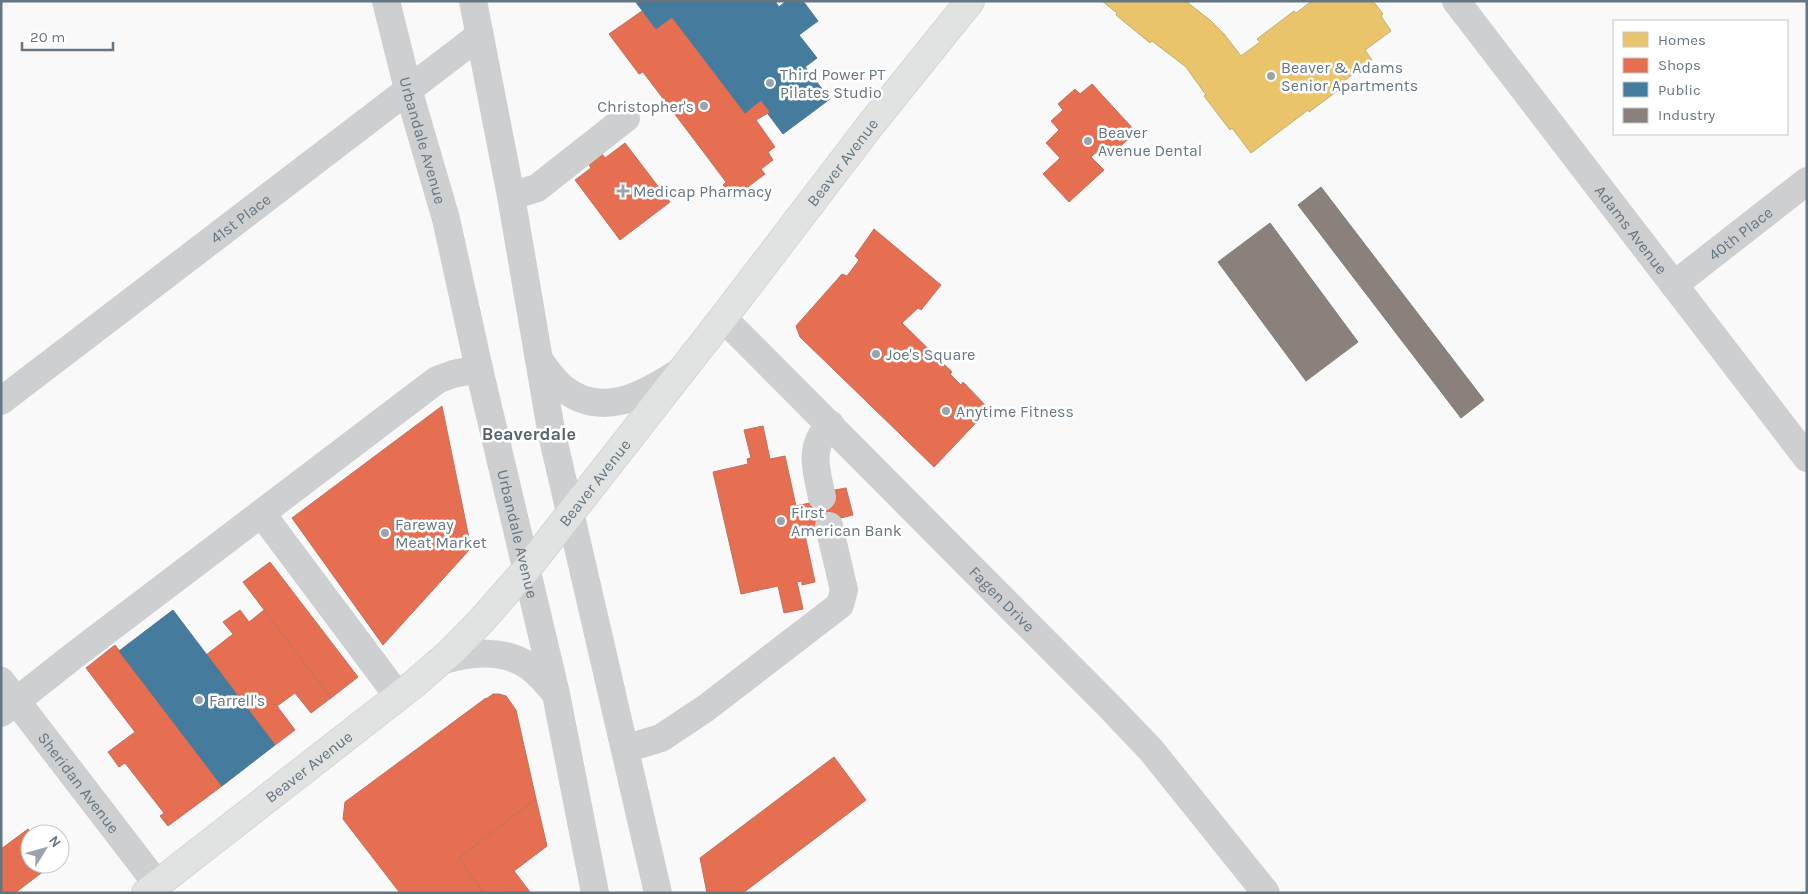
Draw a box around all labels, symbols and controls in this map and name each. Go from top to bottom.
scale bar [22,20,114,52]
legend [1613,20,1788,135]
text: 20 m [30,28,65,46]
text: Homes [1658,31,1706,49]
text: Shops [1658,56,1701,74]
place label: Beaver & Adams Senior Apartments [1281,58,1418,95]
place label: Third Power PT Pilates Studio [780,65,885,102]
marker: Beaver & Adams Senior Apartments [1265,70,1277,82]
street label: Urbandale Avenue [395,75,450,206]
marker: Third Power PT Pilates Studio [764,77,776,89]
text: Public [1658,81,1701,99]
place label: Christopher's [597,97,694,116]
marker: Christopher's [698,100,710,112]
text: Industry [1658,106,1715,124]
street label: Beaver Avenue [803,115,882,210]
place label: Beaver Avenue Dental [1098,123,1202,160]
marker: Beaver Avenue Dental [1082,135,1094,147]
street label: Adams Avenue [1591,181,1671,278]
place label: Medicap Pharmacy [633,182,772,201]
marker: Medicap Pharmacy [617,185,629,197]
street label: 41st Place [206,190,275,248]
street label: 40th Place [1704,203,1776,265]
place label: Joe's Square [886,345,975,364]
marker: Joe's Square [870,348,882,360]
place label: Anytime Fitness [956,402,1074,421]
marker: Anytime Fitness [940,405,952,417]
district label: Beaverdale [482,423,576,445]
street label: Beaver Avenue [555,435,635,530]
street label: Urbandale Avenue [493,468,542,600]
place label: First American Bank [791,503,902,540]
place label: Fareway Meat Market [395,515,487,552]
marker: First American Bank [775,515,787,527]
marker: Fareway Meat Market [379,527,391,539]
street label: Fagen Drive [965,562,1039,636]
place label: Farrell's [209,691,265,710]
marker: Farrell's [193,694,205,706]
street label: Beaver Avenue [261,727,356,807]
street label: Sheridan Avenue [34,728,123,837]
north arrow [20,824,70,874]
text: N [45,832,65,851]

